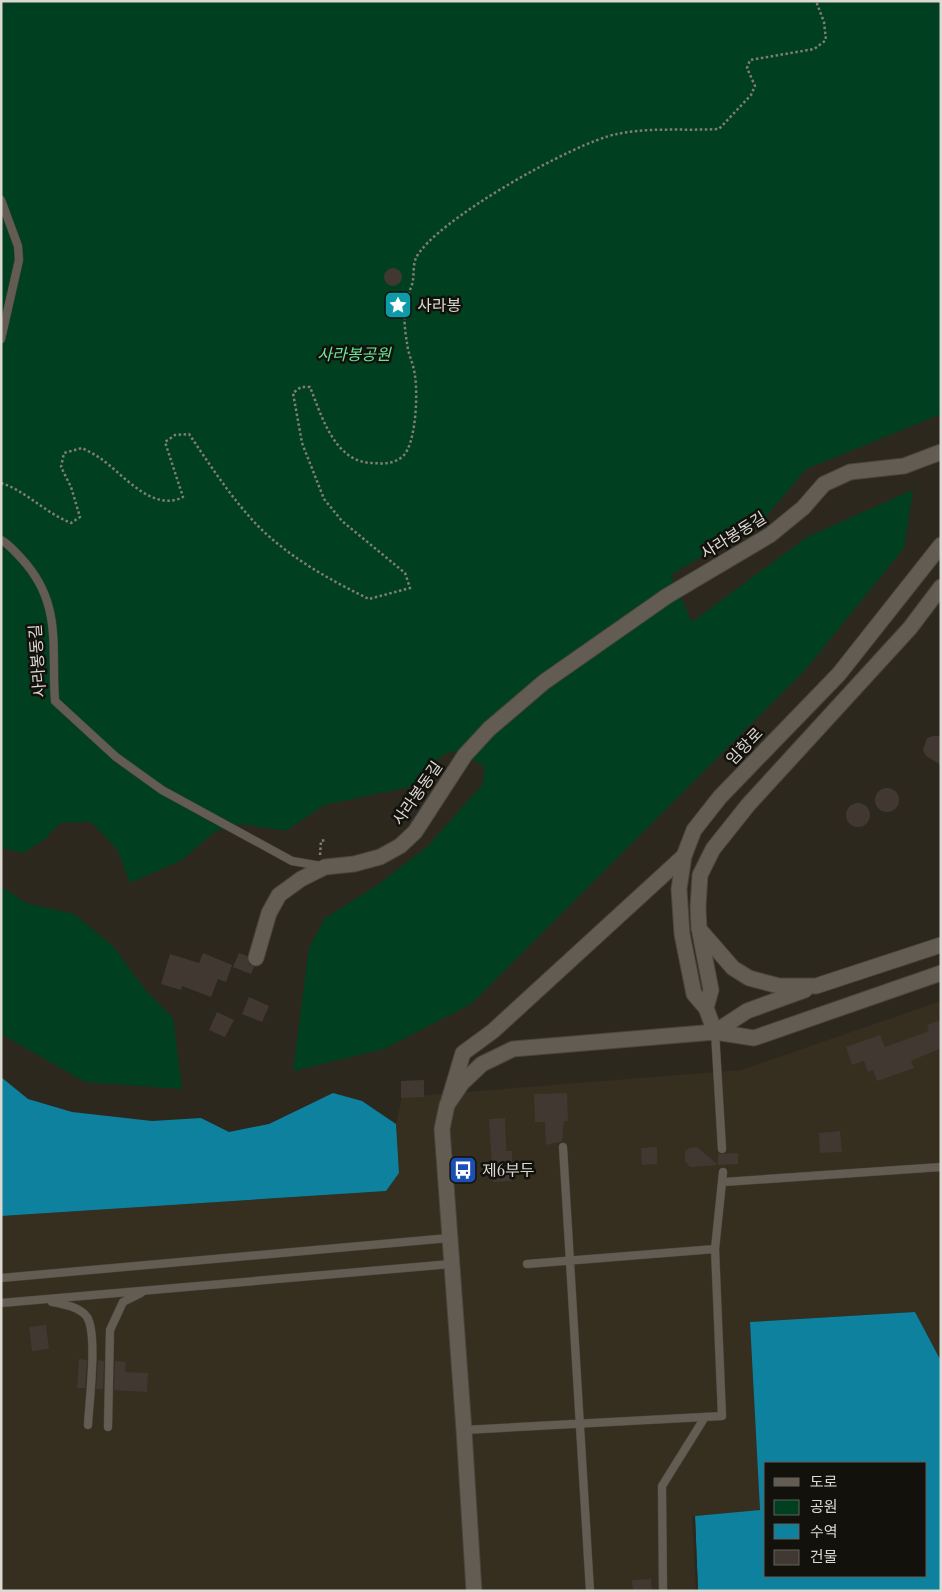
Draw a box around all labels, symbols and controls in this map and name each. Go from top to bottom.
place icon: 사라봉 [383,290,413,320]
place label: 사라봉 [417,294,461,315]
park label: 사라봉공원 [317,343,392,364]
street label: 사라봉동길 [696,506,770,563]
street label: 사라봉동길 [23,624,50,698]
street label: 임항로 [721,722,767,769]
street label: 사라봉동길 [387,757,446,829]
bus stop icon: 제6부두 [448,1155,478,1185]
place label: 제6부두 [482,1159,534,1180]
legend [764,1462,927,1577]
text: 도로 [810,1471,838,1491]
text: 공원 [810,1496,838,1516]
text: 수역 [810,1521,838,1541]
text: 건물 [810,1546,838,1566]

